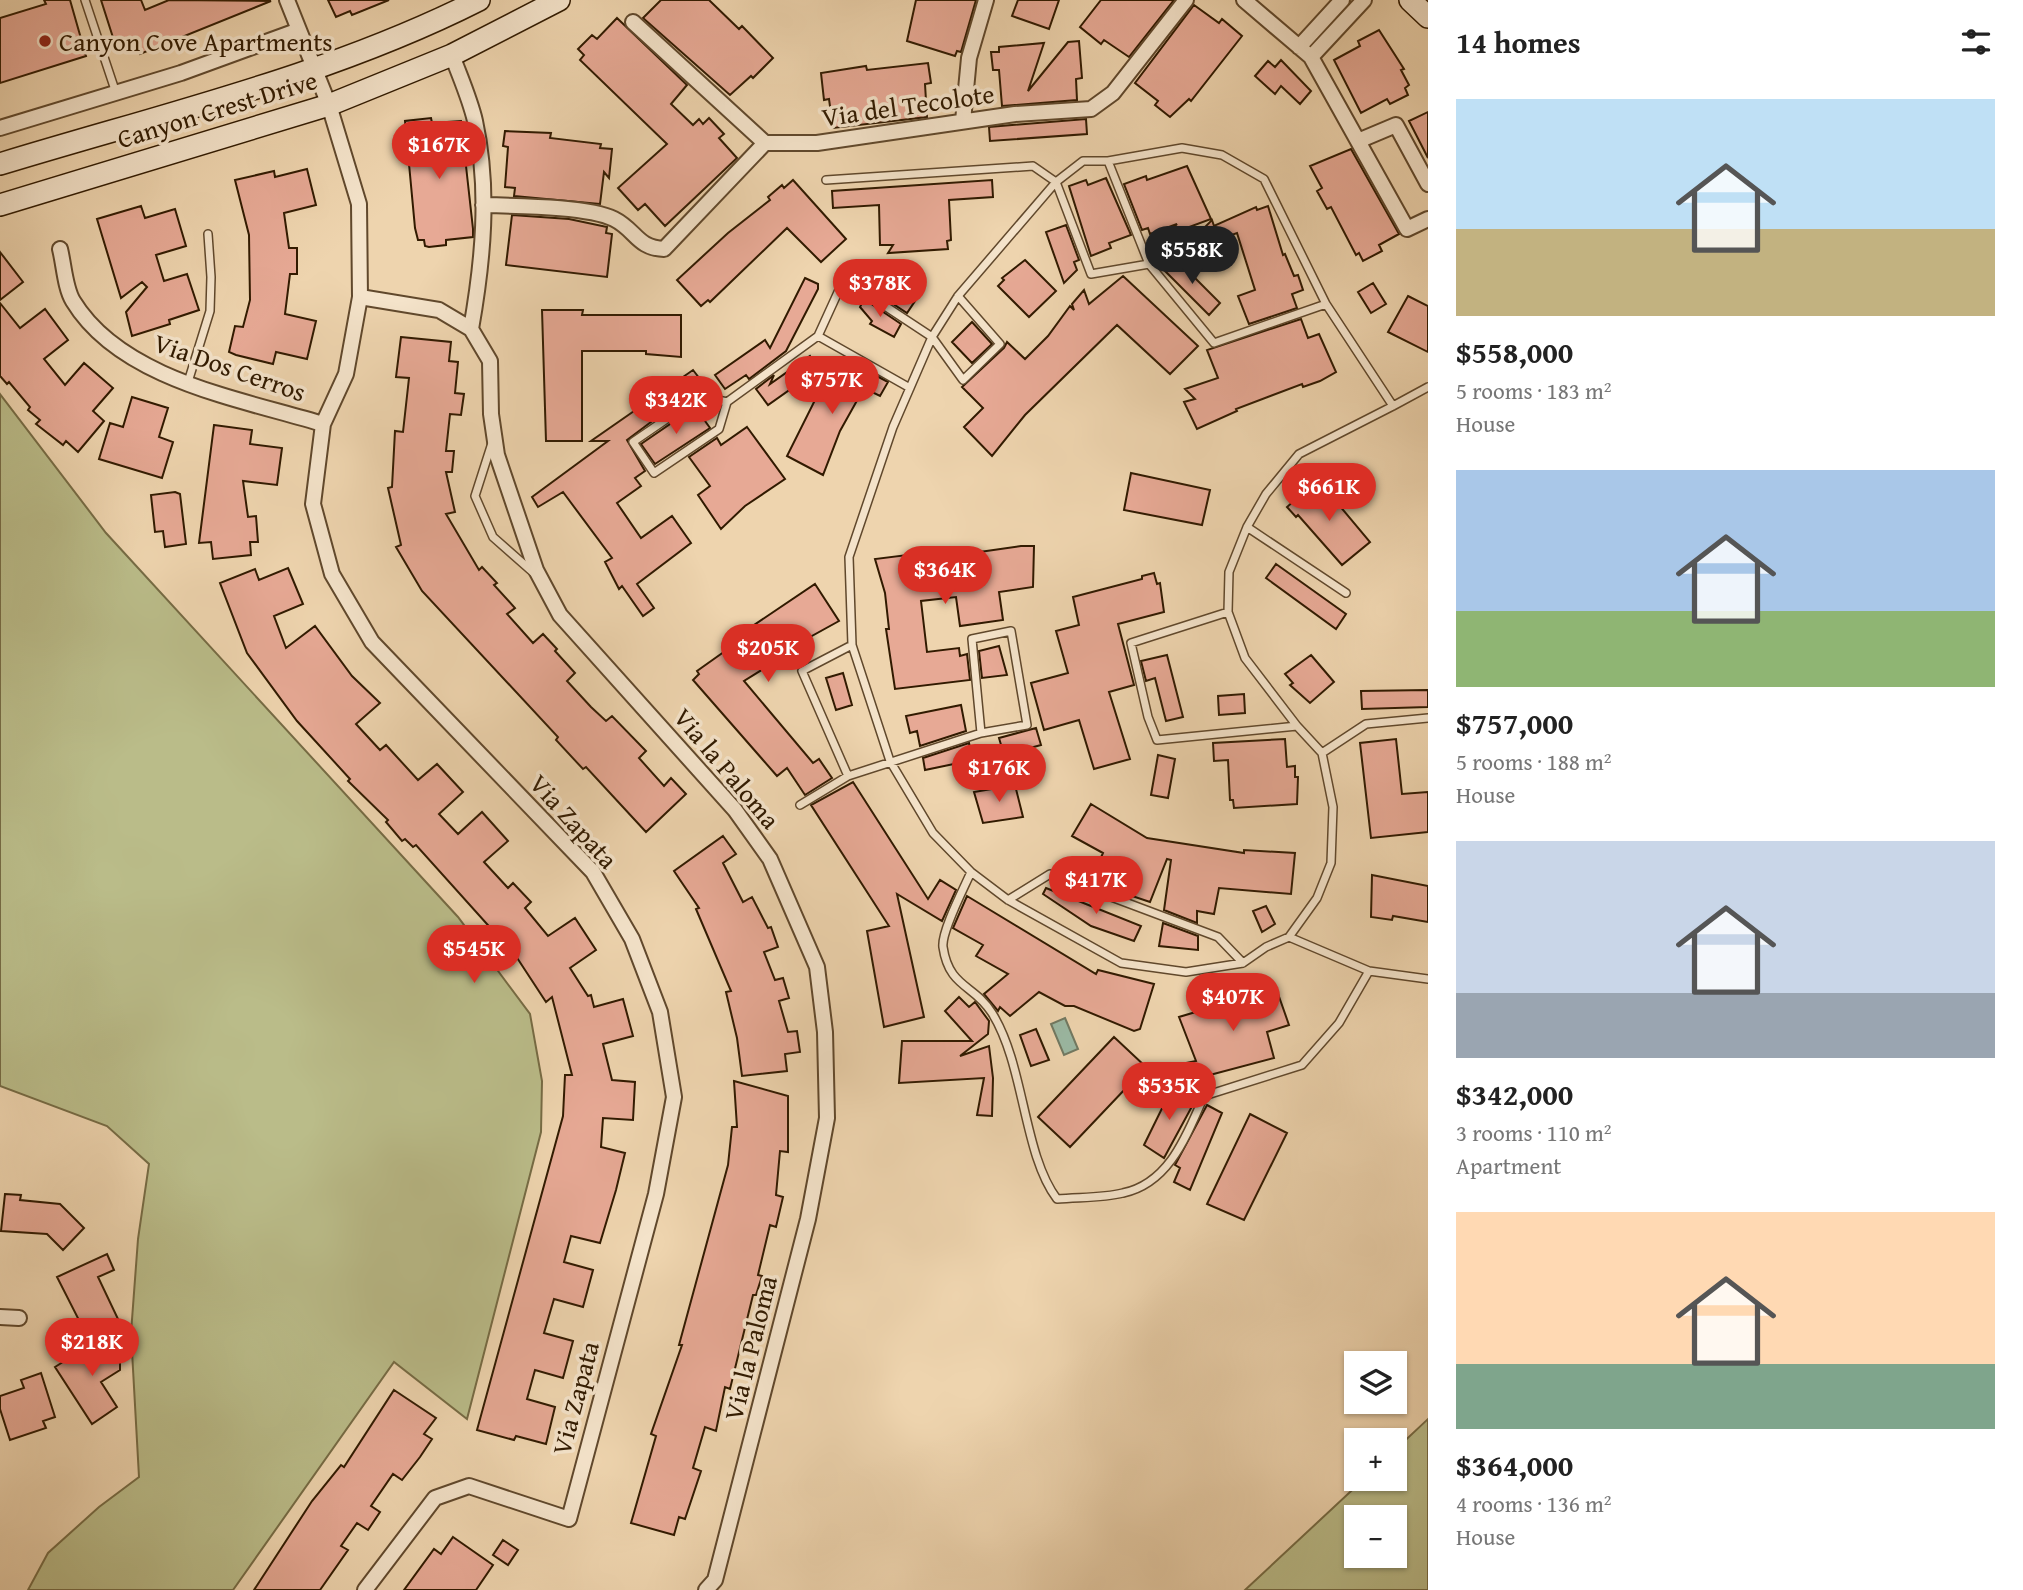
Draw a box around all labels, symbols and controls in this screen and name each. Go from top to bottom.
text: 14 homes [1456,20,1581,64]
place label: Canyon Cove Apartments [59,22,333,61]
icon: filters [1957,23,1995,61]
marker: Canyon Cove Apartments [37,33,53,49]
street label: Canyon Crest Drive [112,60,322,158]
street label: Via del Tecolote [819,74,997,136]
pin: $167K [390,122,488,181]
text: $167K [408,127,470,160]
icon: home [1663,145,1789,271]
pin: $558K [1143,226,1241,286]
text: $558K [1161,232,1223,265]
pin: $378K [831,260,929,319]
text: $378K [849,265,911,298]
street label: Via Dos Cerros [149,323,311,411]
text: $558,000 [1456,330,1573,374]
pin: $757K [783,356,881,416]
text: $757K [801,362,863,395]
text: 5 rooms · 183 m² [1456,374,1611,407]
pin: $342K [627,376,725,436]
text: $342K [645,382,707,415]
text: House [1456,407,1515,440]
pin: $661K [1280,463,1378,523]
text: $661K [1298,469,1360,502]
icon: home [1663,516,1789,642]
pin: $364K [896,546,994,606]
text: $364K [914,552,976,585]
pin: $205K [719,624,817,684]
text: $205K [737,630,799,663]
street label: Via la Paloma [664,699,790,838]
text: $757,000 [1456,701,1573,745]
pin: $176K [950,744,1048,804]
text: 5 rooms · 188 m² [1456,745,1611,778]
text: $176K [968,750,1030,783]
street label: Via Zapata [521,765,628,878]
text: House [1456,778,1515,811]
pin: $417K [1047,856,1145,916]
text: $417K [1065,862,1127,895]
icon: home [1663,887,1789,1013]
pin: $545K [425,926,523,985]
text: $545K [443,931,505,964]
pin: $407K [1184,974,1282,1033]
text: $407K [1202,979,1264,1012]
pin: $535K [1120,1062,1218,1122]
text: $535K [1138,1068,1200,1101]
text: $342,000 [1456,1072,1573,1116]
text: 3 rooms · 110 m² [1456,1116,1611,1149]
text: Apartment [1456,1149,1561,1182]
icon: home [1663,1258,1789,1384]
street label: Via la Paloma [713,1271,787,1425]
pin: $218K [43,1318,141,1378]
text: $218K [61,1324,123,1357]
street label: Via Zapata [541,1336,609,1459]
map controls [1344,1351,1407,1568]
button: layers [1344,1351,1407,1414]
button: + [1344,1428,1407,1491]
text: $364,000 [1456,1443,1573,1487]
text: 4 rooms · 136 m² [1456,1487,1611,1520]
button: − [1344,1505,1407,1568]
text: House [1456,1520,1515,1553]

